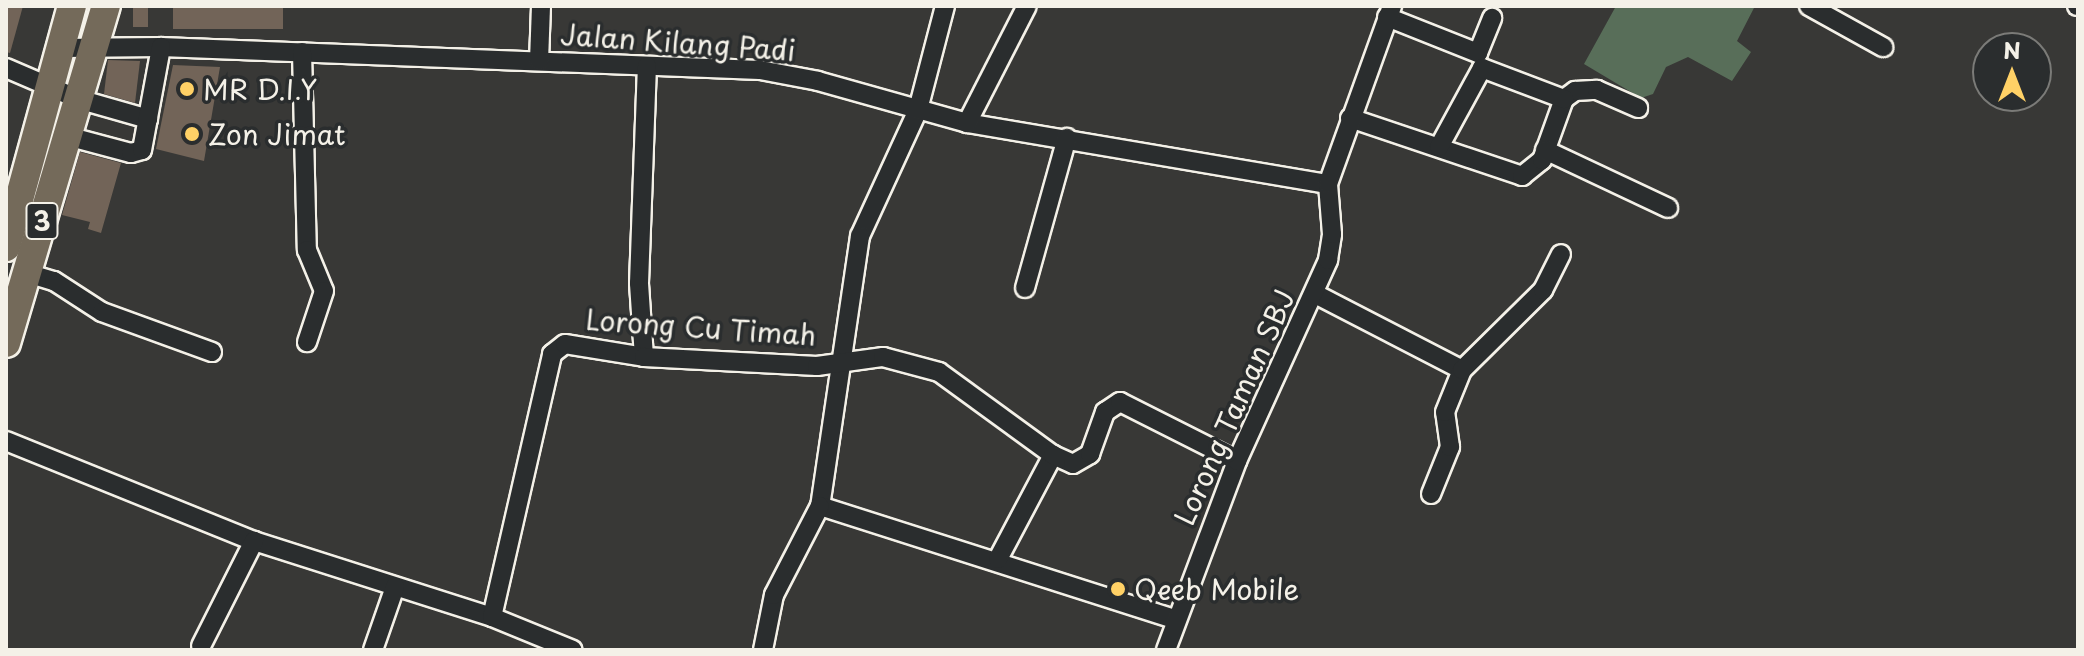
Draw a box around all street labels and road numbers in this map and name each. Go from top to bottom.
street label: Jalan Kilang Padi [559,17,797,67]
road number: 3 [24,199,60,243]
street label: Lorong Taman SBJ [1167,284,1301,530]
street label: Lorong Cu Timah [585,302,817,352]

